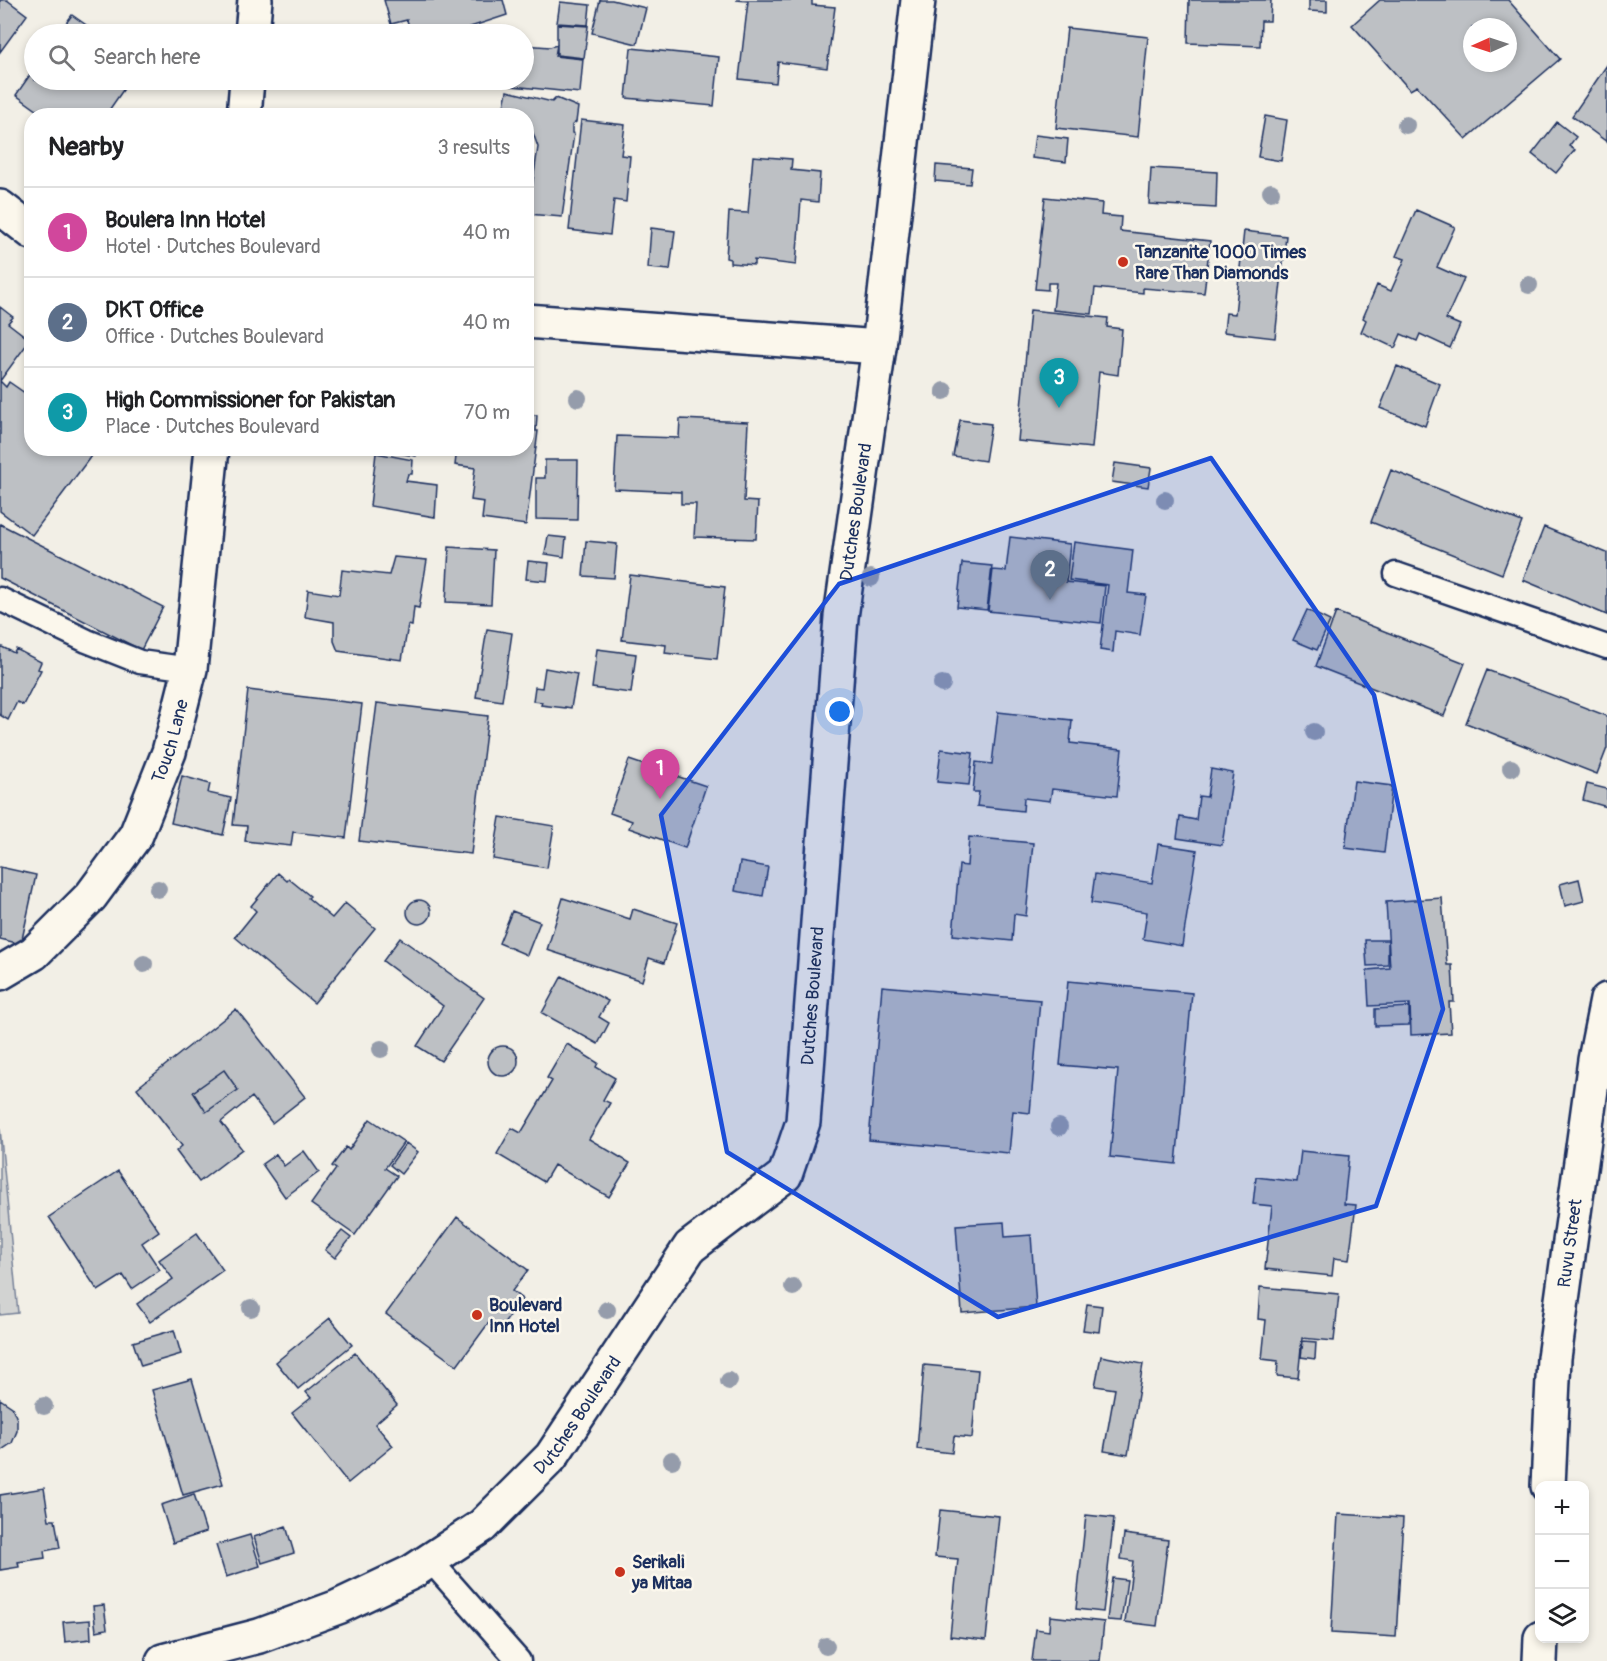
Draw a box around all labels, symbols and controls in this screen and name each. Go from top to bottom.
north arrow [1463,18,1517,72]
search box [24,24,534,90]
icon: search [45,41,78,74]
text: Search here [93,43,200,71]
text: Nearby [48,131,124,163]
text: 3 results [438,135,510,160]
text: Boulera Inn Hotel [105,206,266,234]
text: 1 [64,220,71,245]
text: 40 m [463,220,510,245]
text: Hotel · Dutches Boulevard [105,234,321,259]
place label: Tanzanite 1000 Times Rare Than Diamonds [1134,241,1307,285]
marker: Tanzanite 1000 Times Rare Than Diamonds [1116,255,1130,269]
text: DKT Office [105,296,203,324]
text: 2 [62,310,73,335]
text: 40 m [463,310,510,335]
text: Office · Dutches Boulevard [105,324,324,349]
pin: 3 [1040,358,1078,408]
text: High Commissioner for Pakistan [105,386,395,414]
text: 3 [62,400,73,425]
text: 70 m [464,400,510,425]
text: Place · Dutches Boulevard [105,414,320,439]
street label: Dutches Boulevard [835,441,877,583]
pin: 2 [1030,550,1070,600]
street label: Touch Lane [146,697,193,786]
your location [825,697,854,726]
pin: 1 [640,750,680,799]
street label: Dutches Boulevard [796,926,829,1066]
street label: Ruvu Street [1552,1197,1587,1289]
place label: Boulevard Inn Hotel [489,1294,563,1338]
marker: Boulevard Inn Hotel [470,1308,484,1322]
street label: Dutches Boulevard [529,1351,626,1479]
map controls [1535,1481,1589,1643]
button: + [1535,1481,1589,1535]
button: − [1535,1535,1589,1589]
place label: Serikali ya Mitaa [631,1551,693,1595]
marker: Serikali ya Mitaa [613,1565,627,1579]
button: layers [1535,1589,1589,1643]

